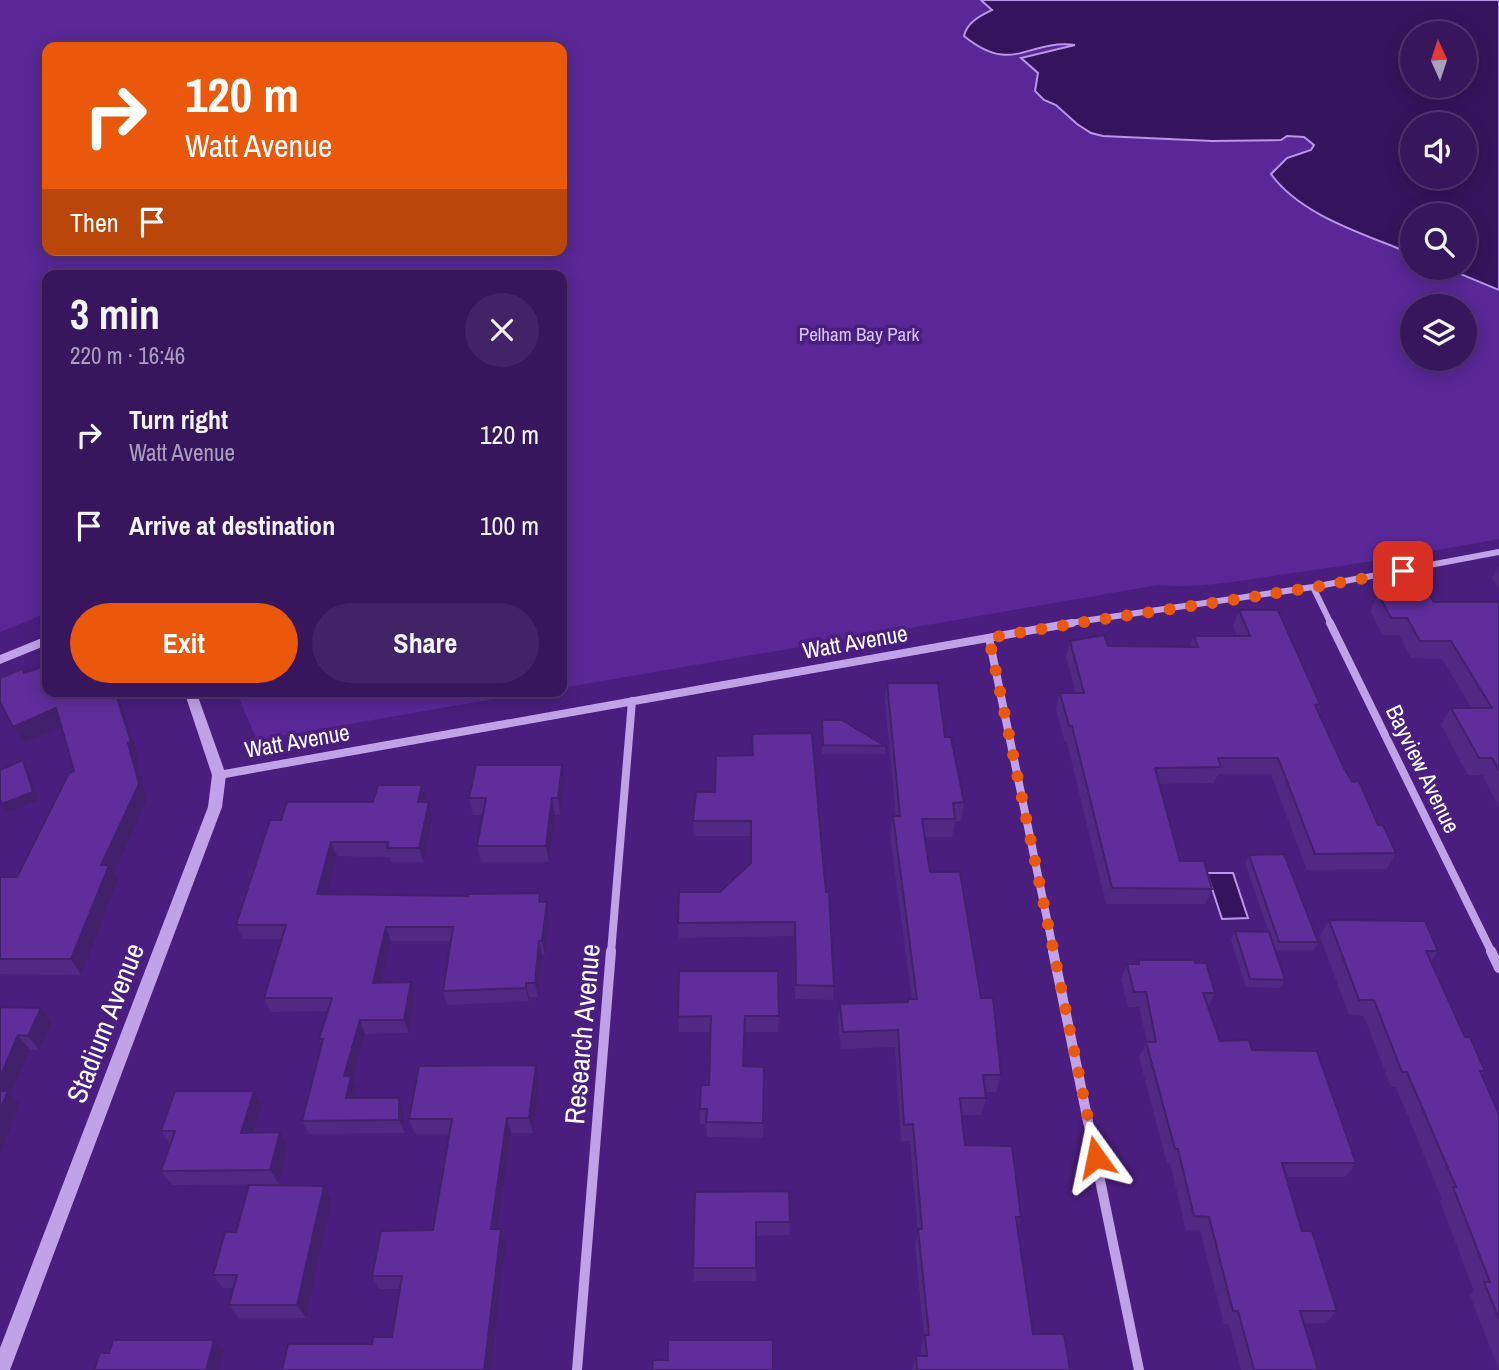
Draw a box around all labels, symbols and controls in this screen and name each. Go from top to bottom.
north arrow [1400,21,1477,98]
map controls [1400,21,1477,371]
text: 120 m [185,61,299,127]
icon: right [70,70,161,161]
button: sound [1400,112,1477,189]
text: Watt Avenue [185,124,332,167]
icon: arrive [133,203,171,241]
button: search [1400,203,1477,280]
text: Then [70,205,119,240]
text: 3 min [70,286,160,342]
button: close [465,293,539,367]
button: layers [1400,294,1477,371]
park label: Pelham Bay Park [799,321,919,347]
text: 220 m · 16:46 [70,340,185,371]
text: Turn right [129,402,228,437]
icon: right [70,416,108,454]
text: 120 m [480,417,539,452]
text: Watt Avenue [129,437,235,468]
icon: arrive [70,507,108,545]
text: Arrive at destination [129,508,335,543]
text: 100 m [480,508,539,543]
pin [1373,541,1433,601]
icon: arrive [1384,552,1422,590]
button: Exit [70,603,298,683]
button: Share [312,603,539,683]
street label: Watt Avenue [800,617,910,666]
street label: Bayview Avenue [1379,699,1468,838]
street label: Watt Avenue [242,716,352,765]
street label: Stadium Avenue [57,938,153,1108]
street label: Research Avenue [555,942,609,1126]
position arrow [1059,1120,1133,1194]

